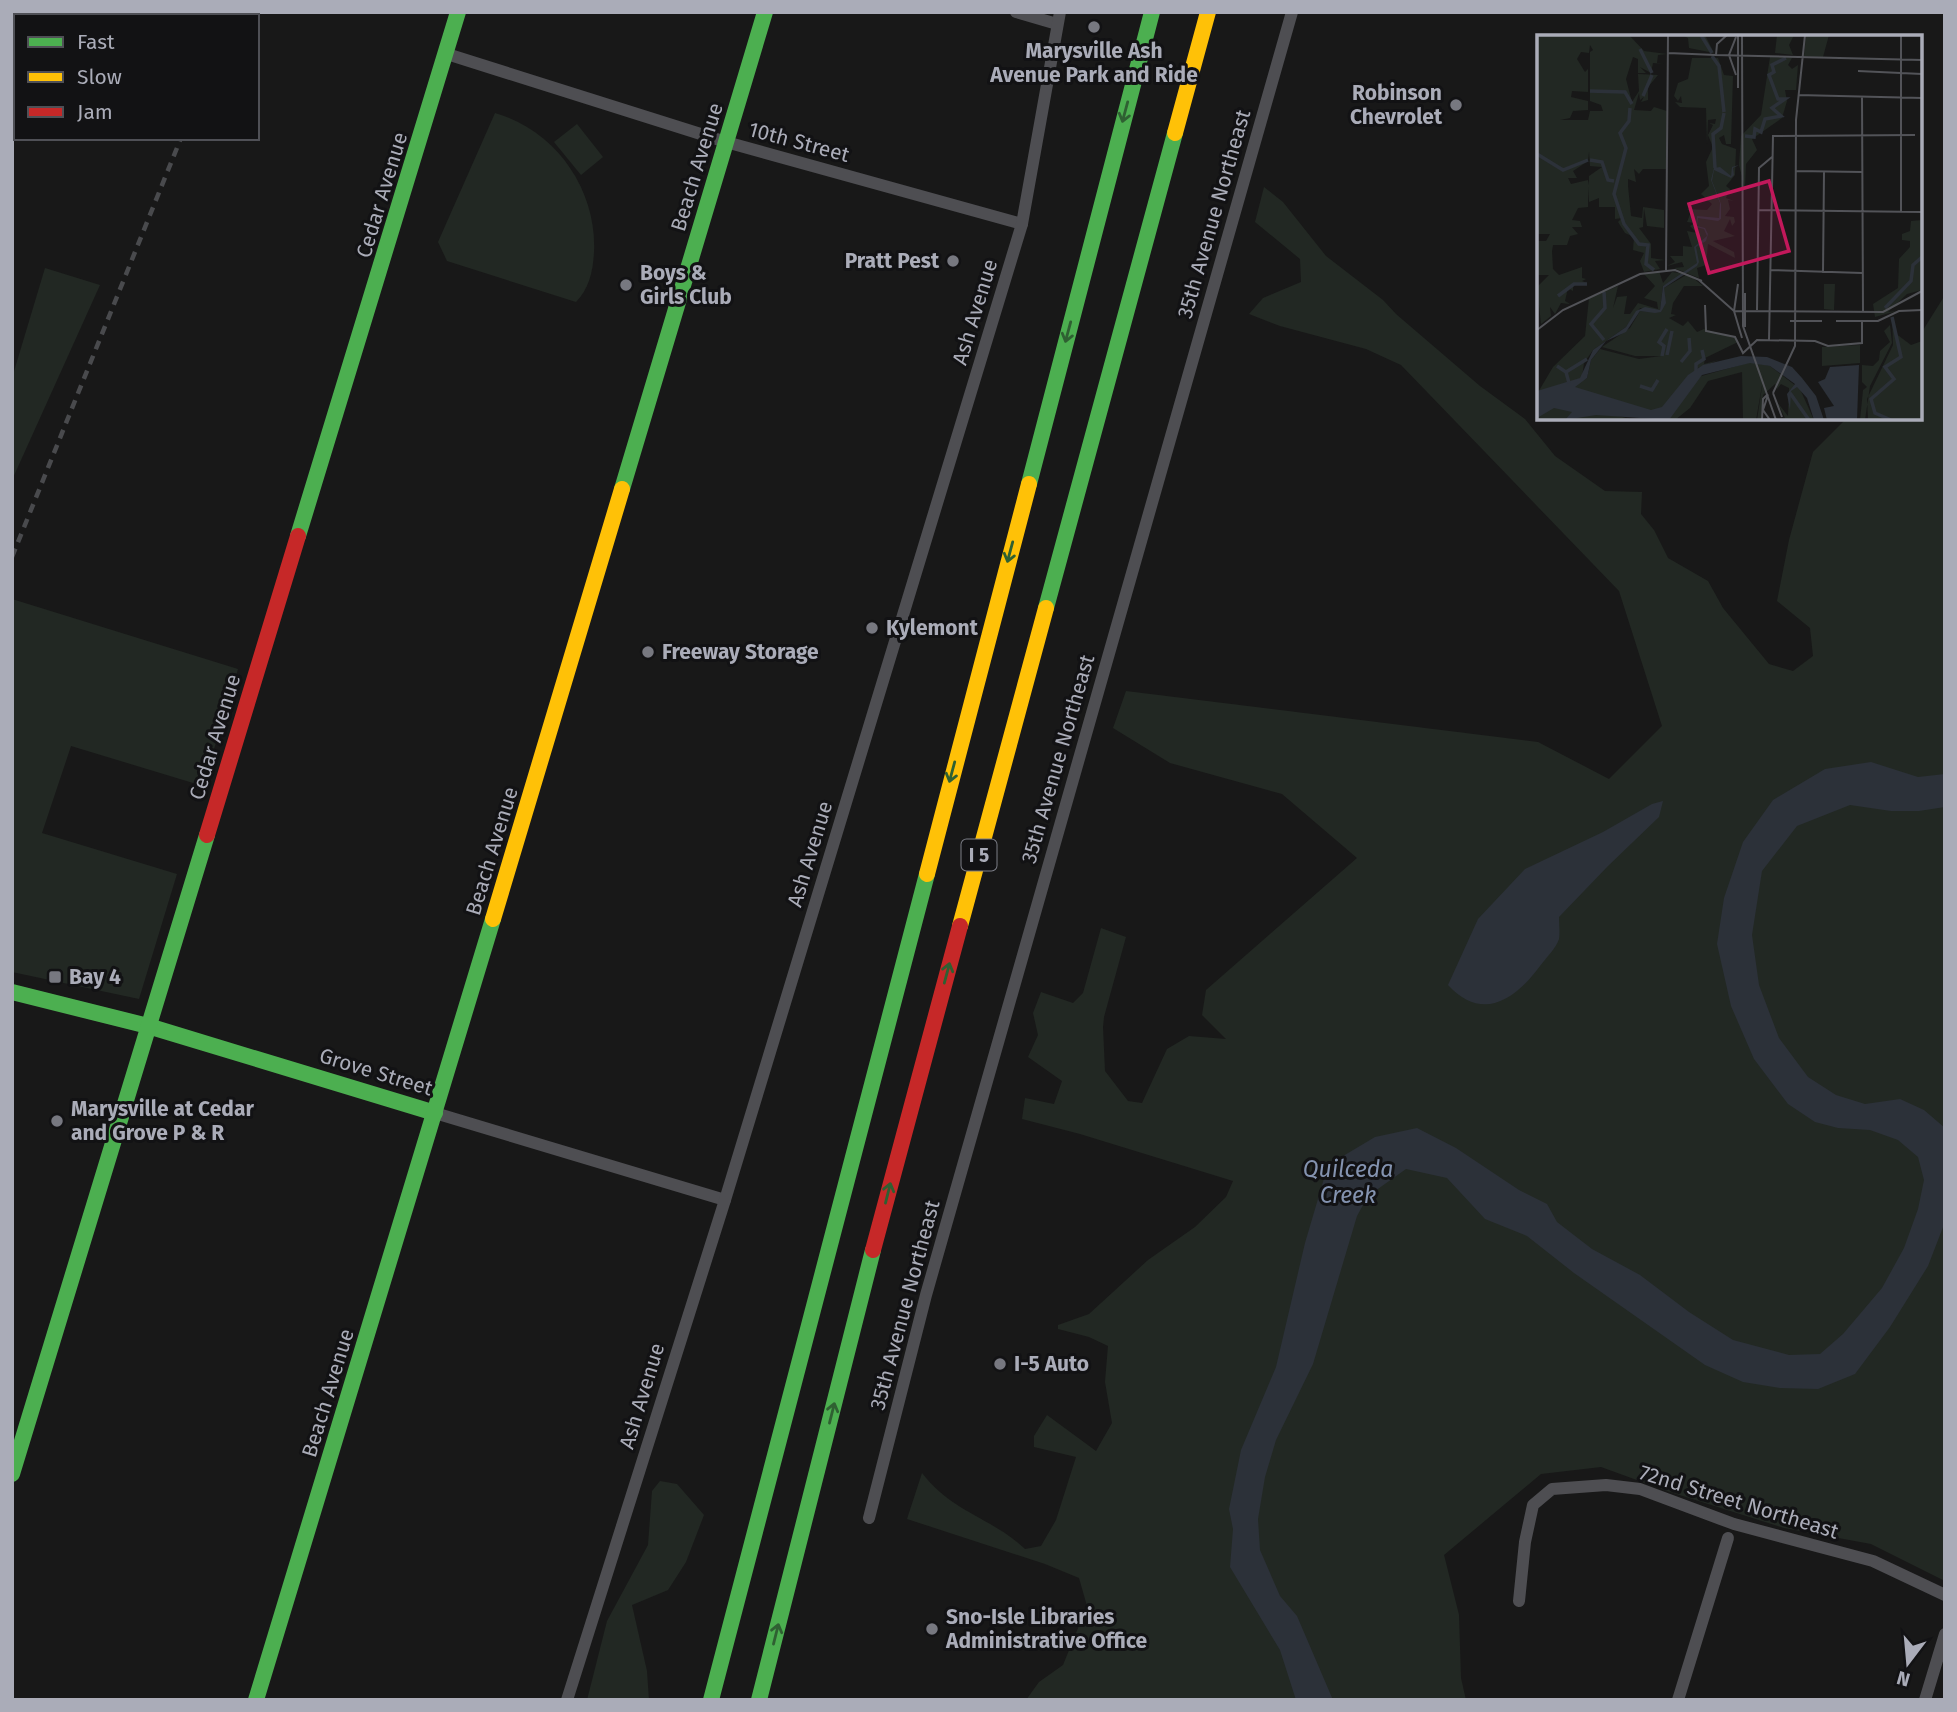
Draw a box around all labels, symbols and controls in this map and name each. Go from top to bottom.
legend [14,14,259,140]
marker: Marysville Ash Avenue Park and Ride [1086,19,1102,35]
text: Fast [77,29,115,55]
inset map [1537,35,1922,420]
place label: Marysville Ash Avenue Park and Ride [989,38,1198,88]
text: Slow [77,64,122,90]
place label: Robinson Chevrolet [1350,80,1443,130]
marker: Robinson Chevrolet [1448,97,1464,113]
text: Jam [77,99,113,125]
street label: Beach Avenue [665,100,729,234]
one-way arrow [1118,100,1131,123]
street label: 35th Avenue Northeast [1172,106,1256,321]
street label: 10th Street [746,116,853,168]
street label: Cedar Avenue [351,129,413,261]
place label: Pratt Pest [845,248,940,274]
marker: Pratt Pest [945,253,961,269]
street label: Ash Avenue [947,256,1003,368]
place label: Boys & Girls Club [640,260,732,310]
marker: Boys & Girls Club [618,277,634,293]
one-way arrow [1060,321,1073,343]
one-way arrow [1003,540,1016,563]
place label: Kylemont [886,615,979,641]
marker: Kylemont [864,620,880,636]
place label: Freeway Storage [662,639,819,665]
marker: Freeway Storage [640,644,656,660]
street label: 35th Avenue Northeast [1016,651,1100,866]
street label: Cedar Avenue [184,671,246,803]
one-way arrow [945,760,958,783]
street label: Beach Avenue [460,784,524,918]
street label: Ash Avenue [782,798,838,910]
road number: I 5 [962,840,996,870]
one-way arrow [941,962,954,985]
place label: Bay 4 [69,964,121,990]
marker: Bay 4 [47,969,63,985]
street label: Grove Street [316,1042,436,1102]
place label: Marysville at Cedar and Grove P & R [71,1096,254,1146]
marker: Marysville at Cedar and Grove P & R [49,1113,65,1129]
water label: Quilceda Creek [1303,1155,1393,1209]
one-way arrow [882,1182,895,1204]
street label: 35th Avenue Northeast [864,1197,946,1413]
street label: Beach Avenue [296,1326,360,1460]
street label: Ash Avenue [614,1340,670,1452]
place label: I-5 Auto [1014,1351,1089,1377]
marker: I-5 Auto [992,1356,1008,1372]
one-way arrow [826,1402,839,1425]
street label: 72nd Street Northeast [1636,1459,1842,1545]
place label: Sno-Isle Libraries Administrative Office [945,1604,1148,1654]
marker: Sno-Isle Libraries Administrative Office [924,1621,940,1637]
one-way arrow [770,1623,783,1645]
north arrow [1873,1628,1943,1698]
text: N [1894,1666,1913,1692]

